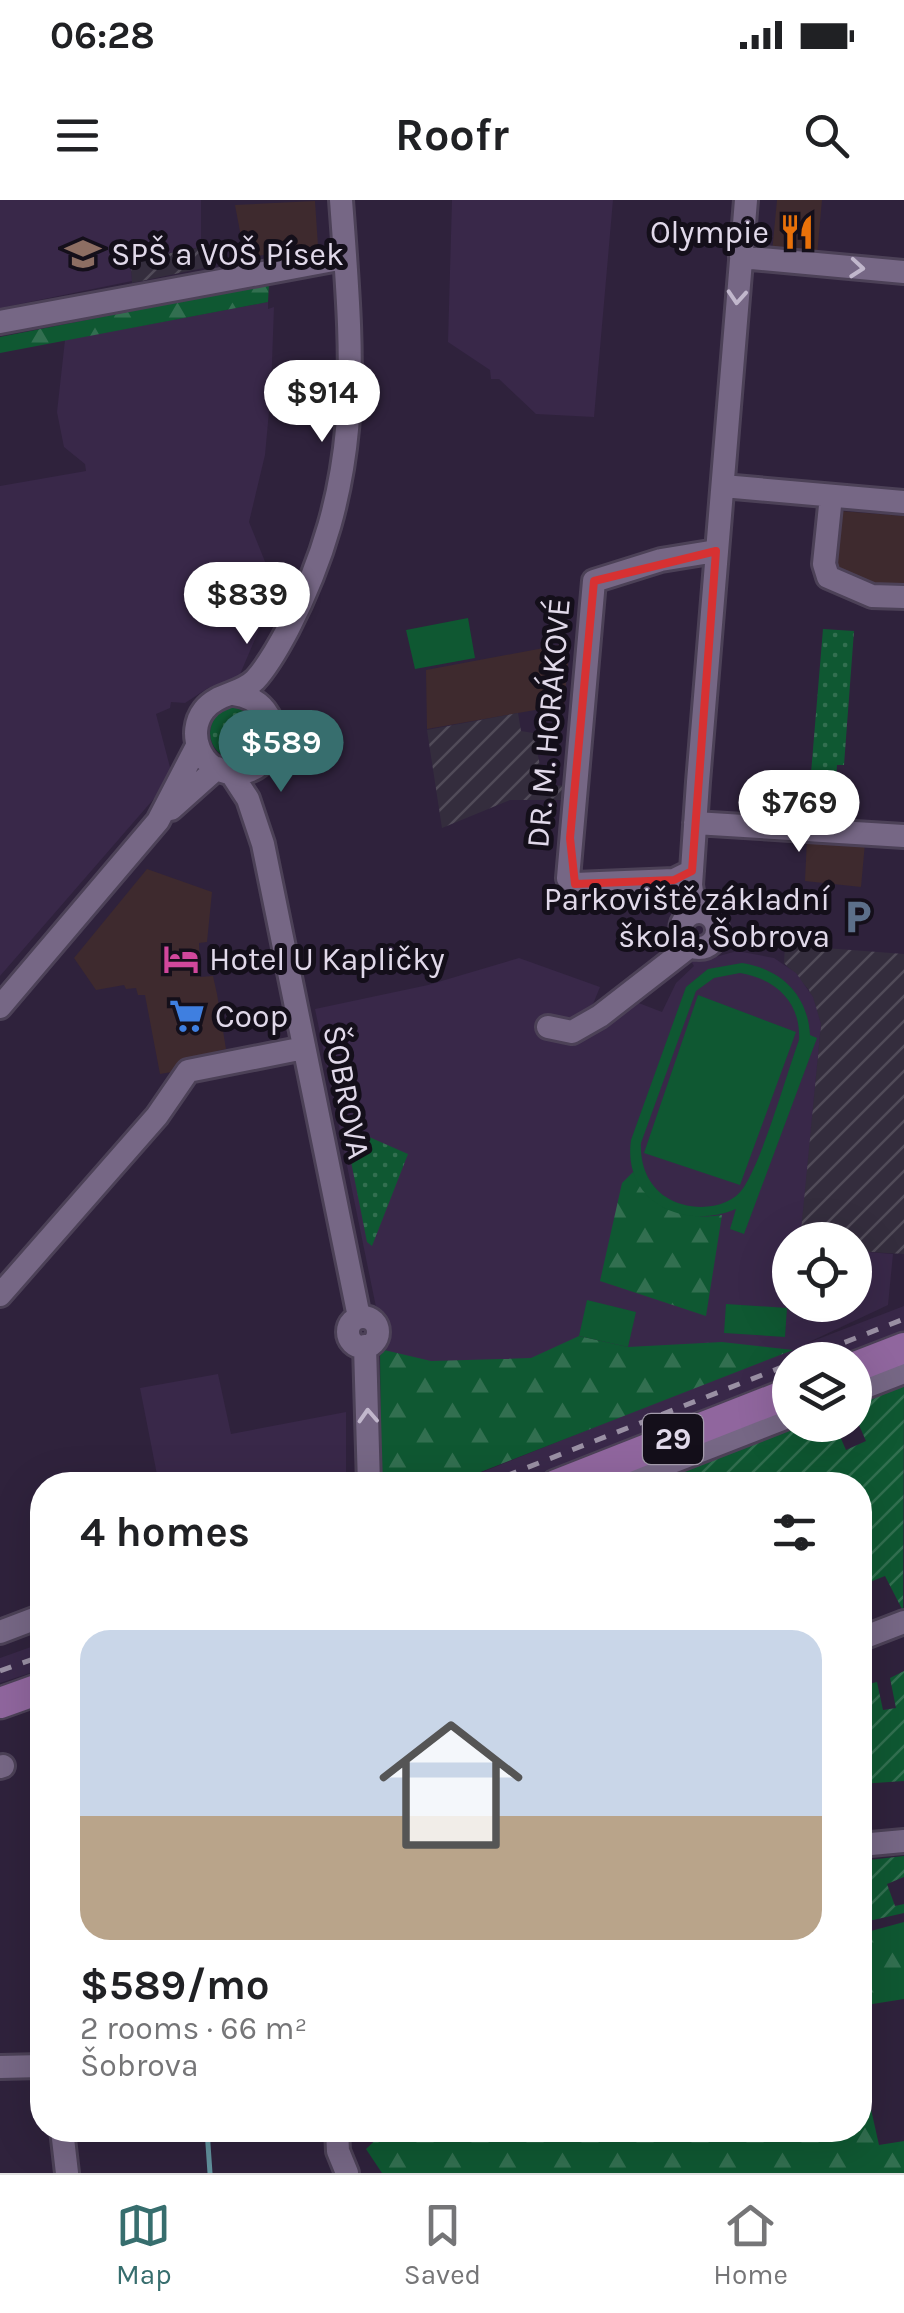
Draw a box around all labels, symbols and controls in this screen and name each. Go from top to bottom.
text: 06:28 [50,13,155,58]
icon: menu [50,108,105,163]
icon: search [799,108,854,163]
text: Roofr [395,109,509,161]
restaurant icon: Olympie [778,213,816,251]
place label: Olympie [650,214,769,251]
school or university icon: SPŠ a VOŠ Písek [64,235,102,273]
place label: SPŠ a VOŠ Písek [111,235,344,273]
one-way arrow [850,256,866,278]
one-way arrow [727,290,749,306]
pin: $914 [263,360,381,445]
text: $914 [286,374,358,411]
pin: $839 [188,562,306,647]
text: $839 [206,576,288,613]
street label: DR. M. HORÁKOVÉ [517,597,578,849]
pin: $589 [222,710,340,795]
text: $589 [241,724,321,761]
pin: $769 [740,770,858,855]
text: $769 [761,784,837,821]
place label: Parkoviště základní škola, Šobrova [544,881,830,955]
parking icon: Parkoviště základní škola, Šobrova [839,898,877,936]
hotel icon: Hotel U Kapličky [162,940,200,978]
place label: Hotel U Kapličky [209,941,445,978]
supermarket icon: Coop [168,997,206,1035]
place label: Coop [215,998,288,1035]
street label: ŠOBROVA [315,1022,379,1162]
map controls [772,1222,872,1442]
button: locate [772,1222,872,1322]
button: layers [772,1342,872,1442]
one-way arrow [358,1407,379,1423]
road number: 29 [643,1414,703,1464]
icon: filters [767,1505,822,1560]
text: 4 homes [80,1507,250,1557]
icon: home [361,1695,541,1875]
text: $589/mo [80,1960,270,2010]
text: 2 rooms · 66 m² [80,2010,307,2047]
text: Šobrova [80,2047,199,2084]
tab: Map [116,2198,172,2291]
tab: Saved [404,2198,481,2291]
tab: Home [713,2198,788,2291]

